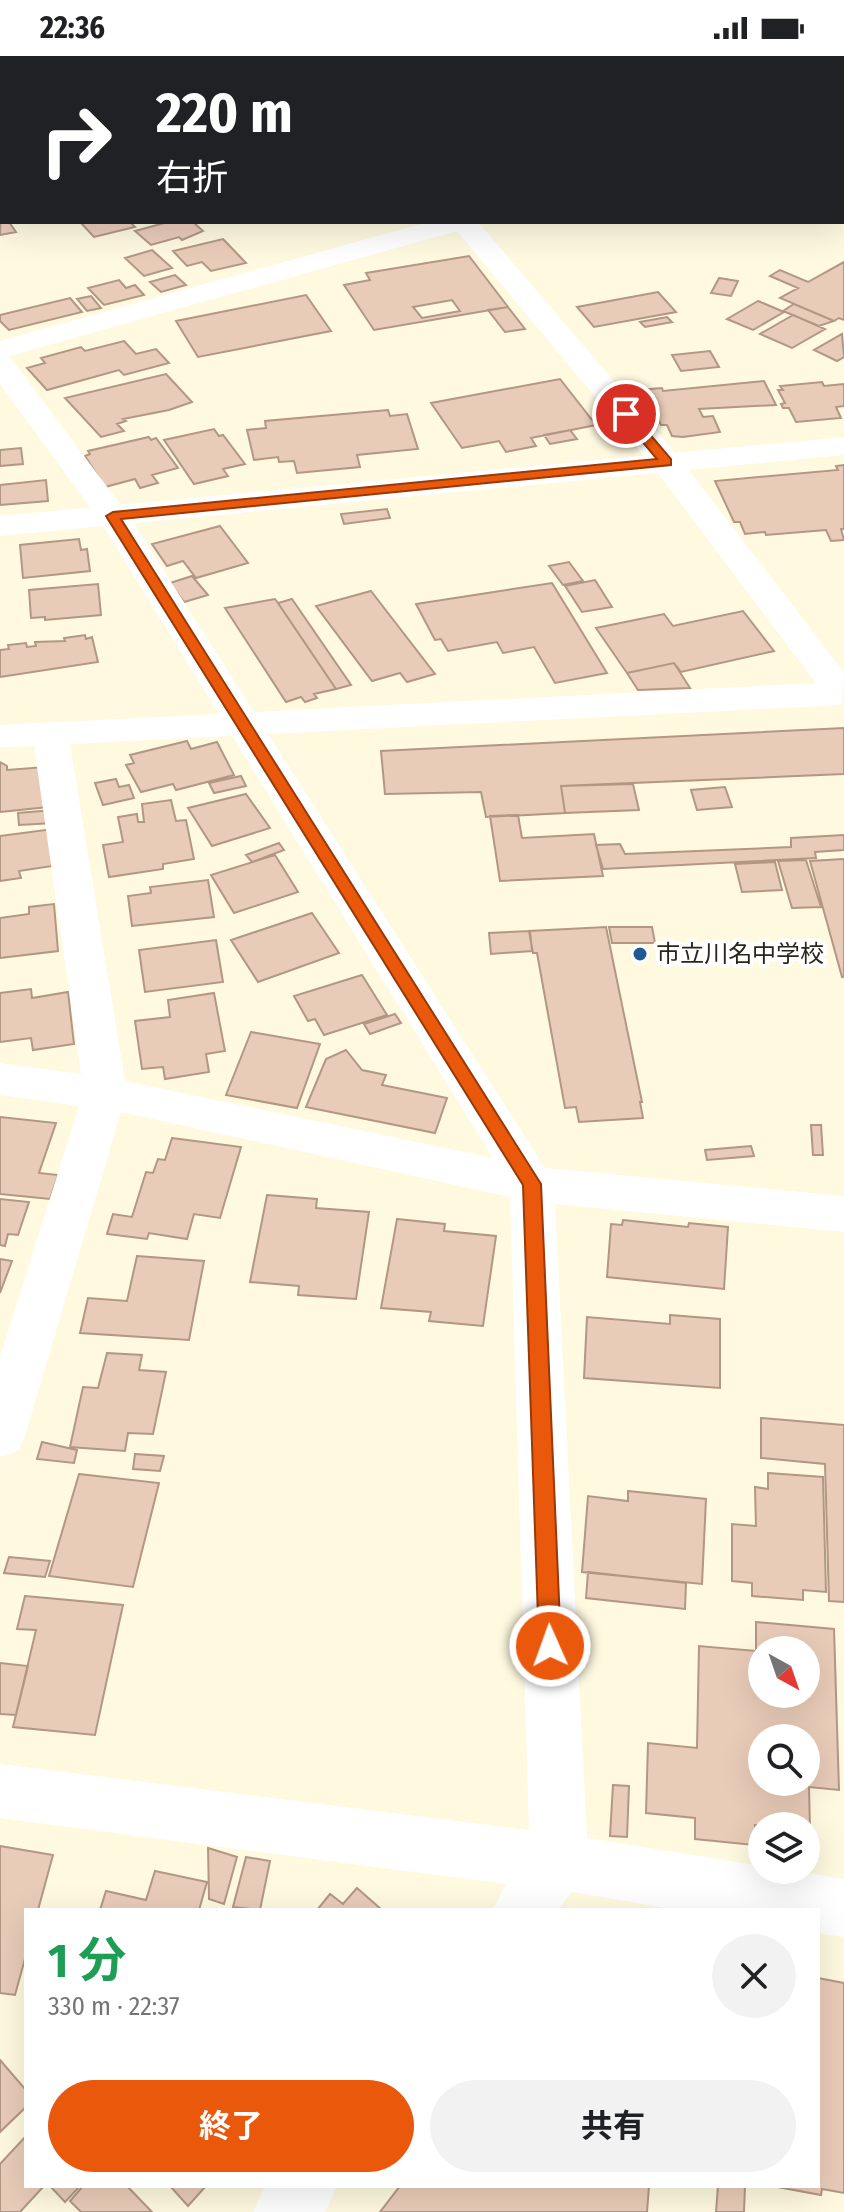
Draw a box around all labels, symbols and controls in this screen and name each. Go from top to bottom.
text: 22:36 [40,10,105,46]
text: 220 m [156,80,293,147]
icon: right [24,88,128,192]
text: 右折 [156,156,228,200]
pin [592,380,660,448]
icon: arrive [604,392,648,436]
place label: 市立川名中学校 [656,940,824,968]
marker: 市立川名中学校 [631,945,649,963]
position arrow [508,1604,592,1688]
north arrow [748,1636,820,1708]
map controls [748,1636,820,1884]
button: search [748,1724,820,1796]
button: layers [748,1812,820,1884]
text: 1 分 [48,1932,126,1990]
button: close [712,1934,796,2018]
text: 330 m · 22:37 [48,1991,180,2022]
button: 終了 [48,2080,414,2172]
button: 共有 [430,2080,796,2172]

